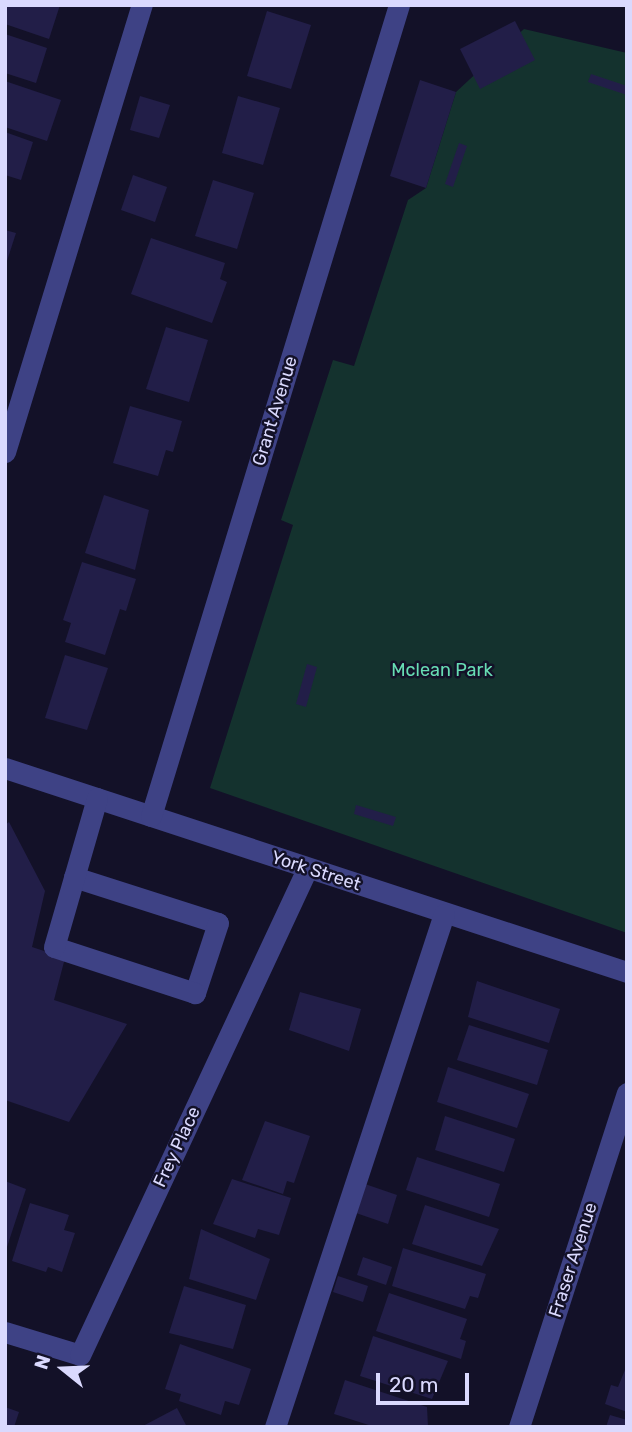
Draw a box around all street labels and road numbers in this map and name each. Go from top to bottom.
street label: Grant Avenue [248,353,302,469]
street label: York Street [268,846,364,896]
street label: Frey Place [149,1103,205,1191]
street label: Fraser Avenue [544,1199,602,1321]

